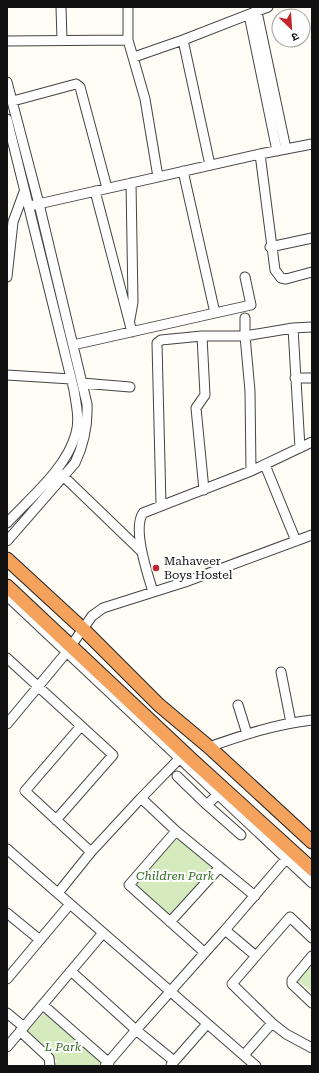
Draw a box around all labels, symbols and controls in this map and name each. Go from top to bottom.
north arrow [271,8,311,48]
text: उ [289,29,301,44]
place label: Mahaveer Boys Hostel [164,554,233,582]
marker: Mahaveer Boys Hostel [151,563,161,573]
park label: Children Park [136,869,215,883]
park label: L Park [44,1040,82,1054]

